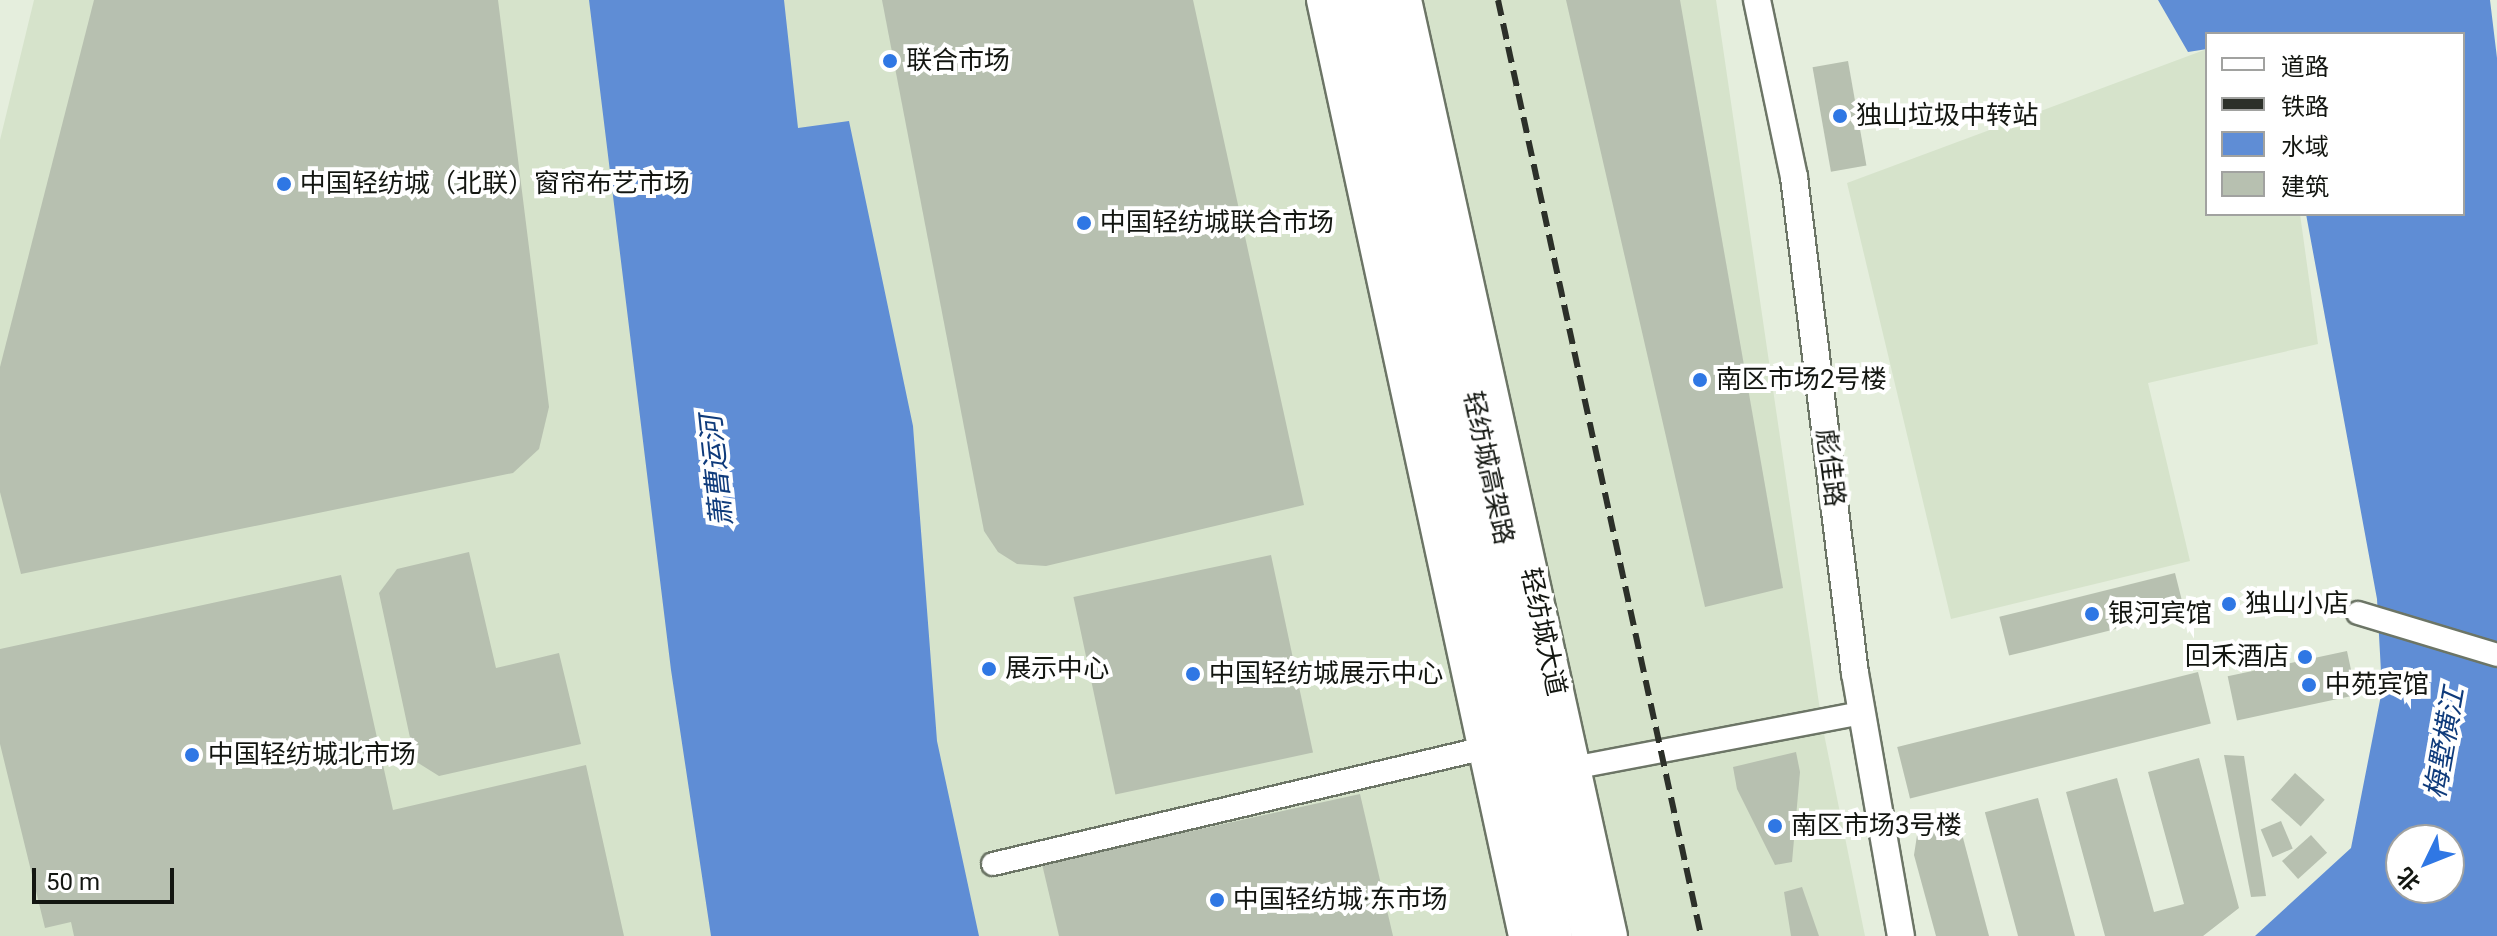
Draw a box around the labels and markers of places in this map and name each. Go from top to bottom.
place label: 联合市场 [906,45,1010,77]
marker: 联合市场 [881,52,899,70]
place label: 独山垃圾中转站 [1856,100,2038,132]
marker: 独山垃圾中转站 [1831,107,1849,125]
place label: 中国轻纺城（北联）窗帘布艺市场 [300,168,690,200]
marker: 中国轻纺城（北联）窗帘布艺市场 [275,175,293,193]
place label: 中国轻纺城联合市场 [1100,207,1334,239]
marker: 中国轻纺城联合市场 [1075,214,1093,232]
place label: 南区市场2号楼 [1716,364,1887,396]
marker: 南区市场2号楼 [1691,371,1709,389]
place label: 独山小店 [2245,588,2349,620]
marker: 独山小店 [2220,595,2238,613]
place label: 银河宾馆 [2108,598,2212,630]
marker: 银河宾馆 [2083,605,2101,623]
place label: 回禾酒店 [2185,641,2289,673]
marker: 回禾酒店 [2296,648,2314,666]
place label: 展示中心 [1005,653,1109,685]
place label: 中国轻纺城展示中心 [1209,658,1443,690]
marker: 展示中心 [980,660,998,678]
marker: 中国轻纺城展示中心 [1184,665,1202,683]
place label: 中苑宾馆 [2325,669,2429,701]
marker: 中苑宾馆 [2300,676,2318,694]
place label: 中国轻纺城北市场 [208,739,416,771]
marker: 中国轻纺城北市场 [183,746,201,764]
place label: 南区市场3号楼 [1791,810,1962,842]
marker: 南区市场3号楼 [1766,817,1784,835]
place label: 中国轻纺城·东市场 [1233,884,1448,916]
marker: 中国轻纺城·东市场 [1208,891,1226,909]

